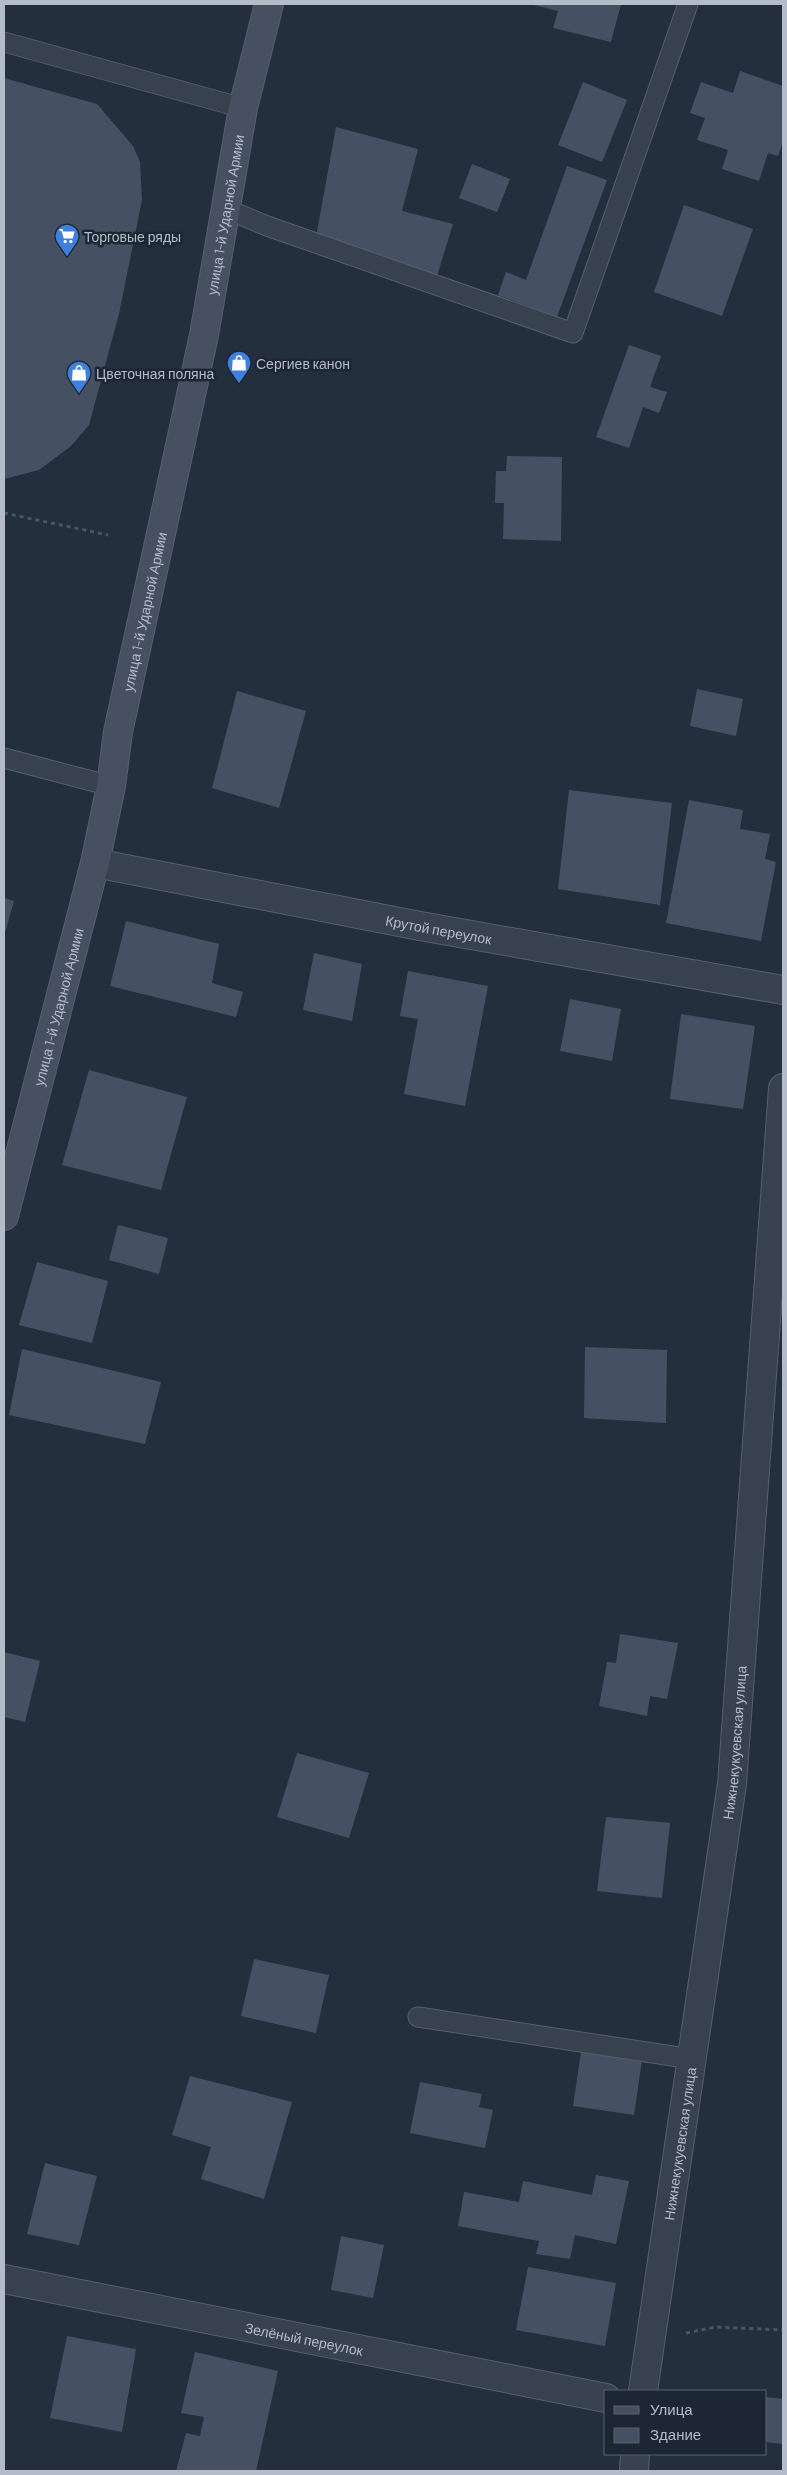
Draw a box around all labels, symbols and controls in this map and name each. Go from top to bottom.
street label: улица 1-й Ударной Армии [203,133,247,296]
supermarket icon: Торговые ряды [54,223,80,257]
place label: Торговые ряды [84,228,181,245]
shop icon: Сергиев канон [226,350,252,384]
place label: Сергиев канон [256,355,350,372]
shop icon: Цветочная поляна [66,360,92,394]
place label: Цветочная поляна [96,365,214,382]
street label: улица 1-й Ударной Армии [119,530,170,693]
street label: Крутой переулок [384,911,494,947]
street label: улица 1-й Ударной Армии [29,926,86,1088]
street label: Нижнекукуевская улица [718,1665,749,1821]
street label: Нижнекукуевская улица [660,2066,699,2221]
street label: Зелёный переулок [244,2318,366,2358]
legend [604,2390,767,2455]
text: Улица [650,2400,693,2418]
text: Здание [650,2425,701,2443]

